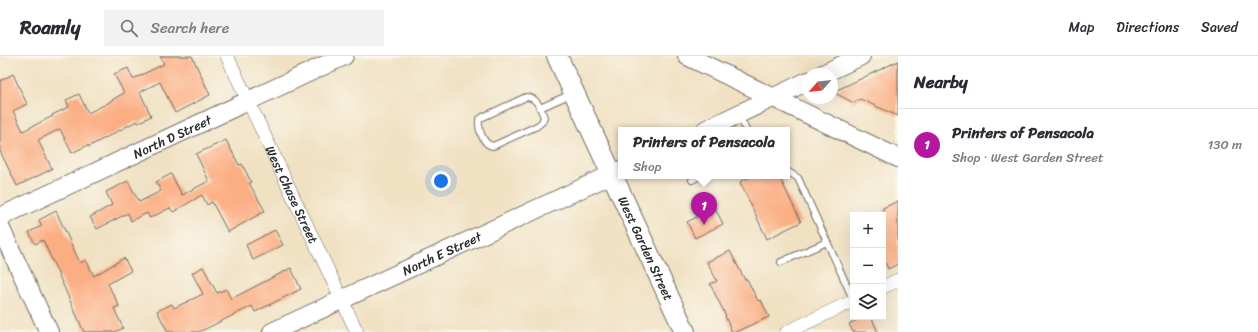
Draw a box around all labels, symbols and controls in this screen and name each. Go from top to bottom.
search box [104,10,384,46]
text: Roamly [20,11,80,44]
text: Search here [150,15,229,41]
text: Map [1068,15,1094,40]
text: Directions [1116,15,1179,40]
text: Saved [1201,15,1238,40]
icon: search [118,17,140,39]
text: Nearby [914,67,968,97]
north arrow [802,68,838,104]
street label: North D Street [129,108,216,165]
text: Printers of Pensacola [952,120,1094,146]
popup [618,127,790,179]
text: Printers of Pensacola [633,129,775,155]
text: 1 [924,133,930,156]
text: 130 m [1208,133,1242,156]
street label: West Chase Street [259,142,325,248]
text: Shop · West Garden Street [952,146,1104,169]
text: Shop [633,155,661,178]
your location [431,171,451,191]
street label: West Garden Street [612,192,680,305]
pin: 1 [691,192,717,225]
map controls [850,212,886,320]
button: + [850,212,886,248]
street label: North E Street [398,225,486,282]
button: − [850,248,886,284]
button: layers [850,284,886,320]

